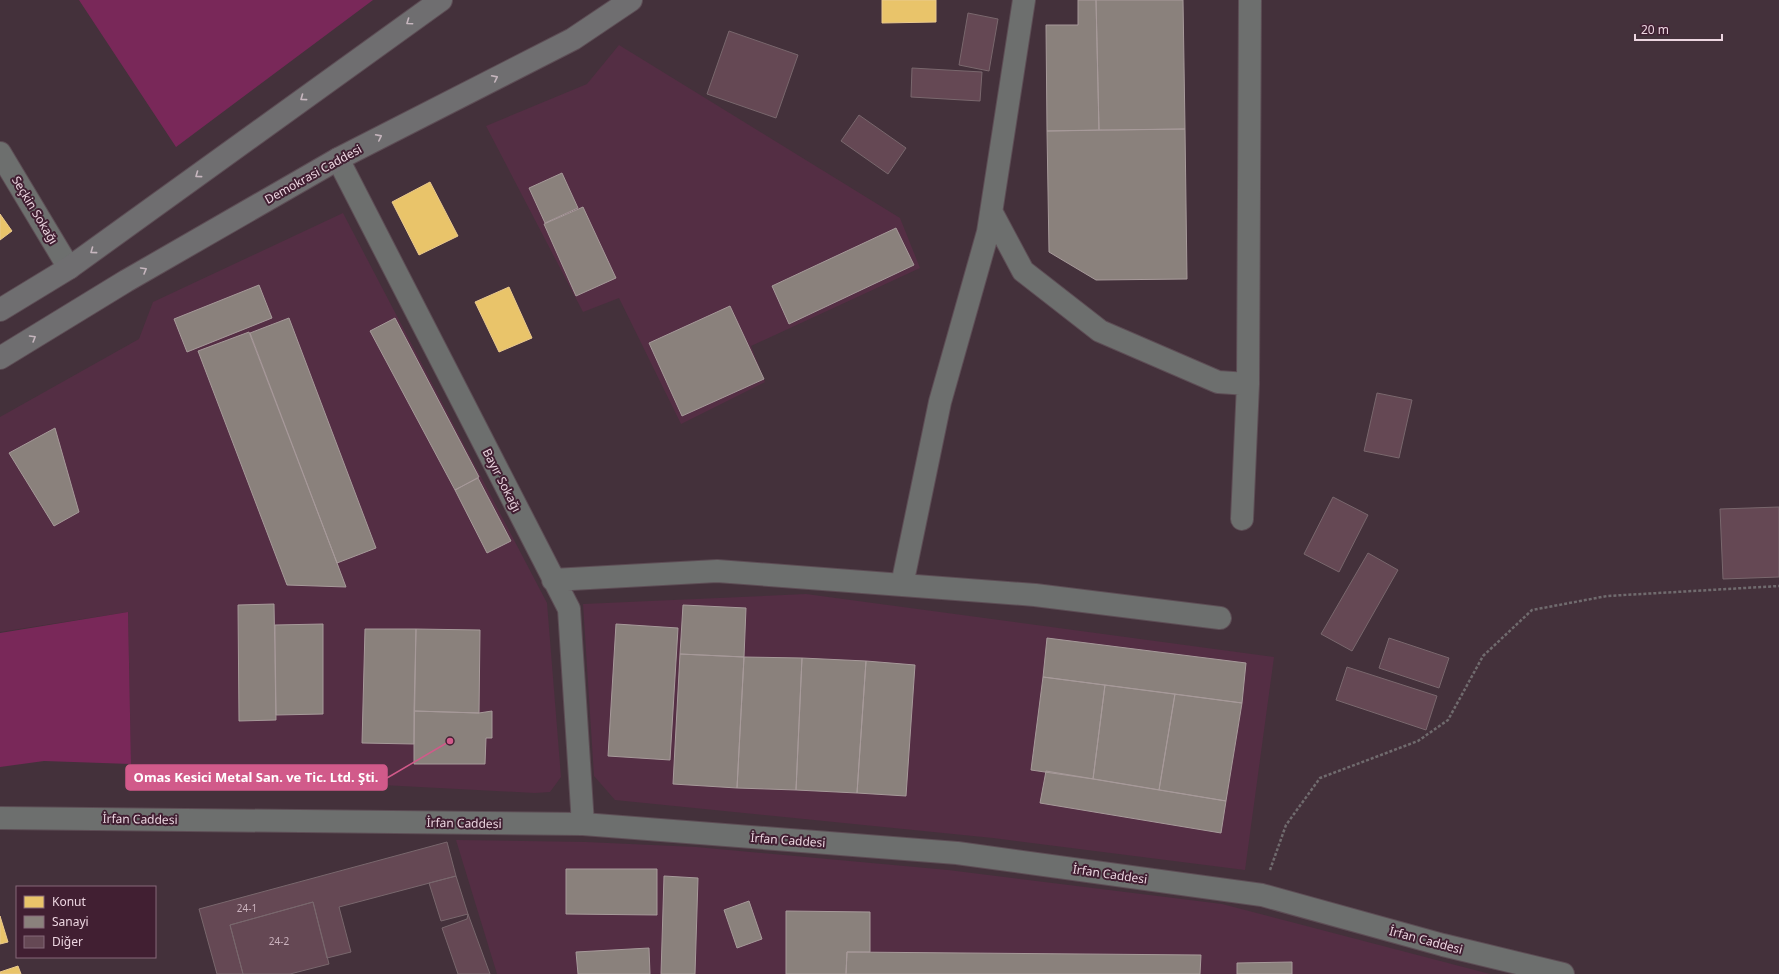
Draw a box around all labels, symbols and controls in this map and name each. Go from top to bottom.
scale bar [1635,16,1722,42]
one-way arrow [406,17,413,25]
text: 20 m [1641,21,1669,38]
one-way arrow [491,75,498,83]
one-way arrow [301,93,308,100]
one-way arrow [375,135,383,142]
street label: Demokrasi Caddesi [261,140,365,208]
one-way arrow [196,170,203,177]
street label: Seçkin Sokağı [8,173,62,247]
one-way arrow [90,246,97,254]
one-way arrow [140,268,148,275]
one-way arrow [29,335,36,342]
street label: Bayır Sokağı [479,445,525,515]
callout: Omas Kesici Metal San. ve Tic. Ltd. Şti. [126,765,387,790]
text: Omas Kesici Metal San. ve Tic. Ltd. Şti. [134,768,378,786]
street label: İrfan Caddesi [102,810,178,828]
street label: İrfan Caddesi [426,814,502,832]
street label: İrfan Caddesi [750,829,826,851]
street label: İrfan Caddesi [1072,860,1148,888]
legend [16,886,156,958]
text: Konut [52,893,87,910]
house number: 24-1 [237,901,257,915]
text: Sanayi [52,913,89,930]
street label: İrfan Caddesi [1388,922,1464,958]
text: Diğer [52,933,83,950]
house number: 24-2 [269,934,289,948]

